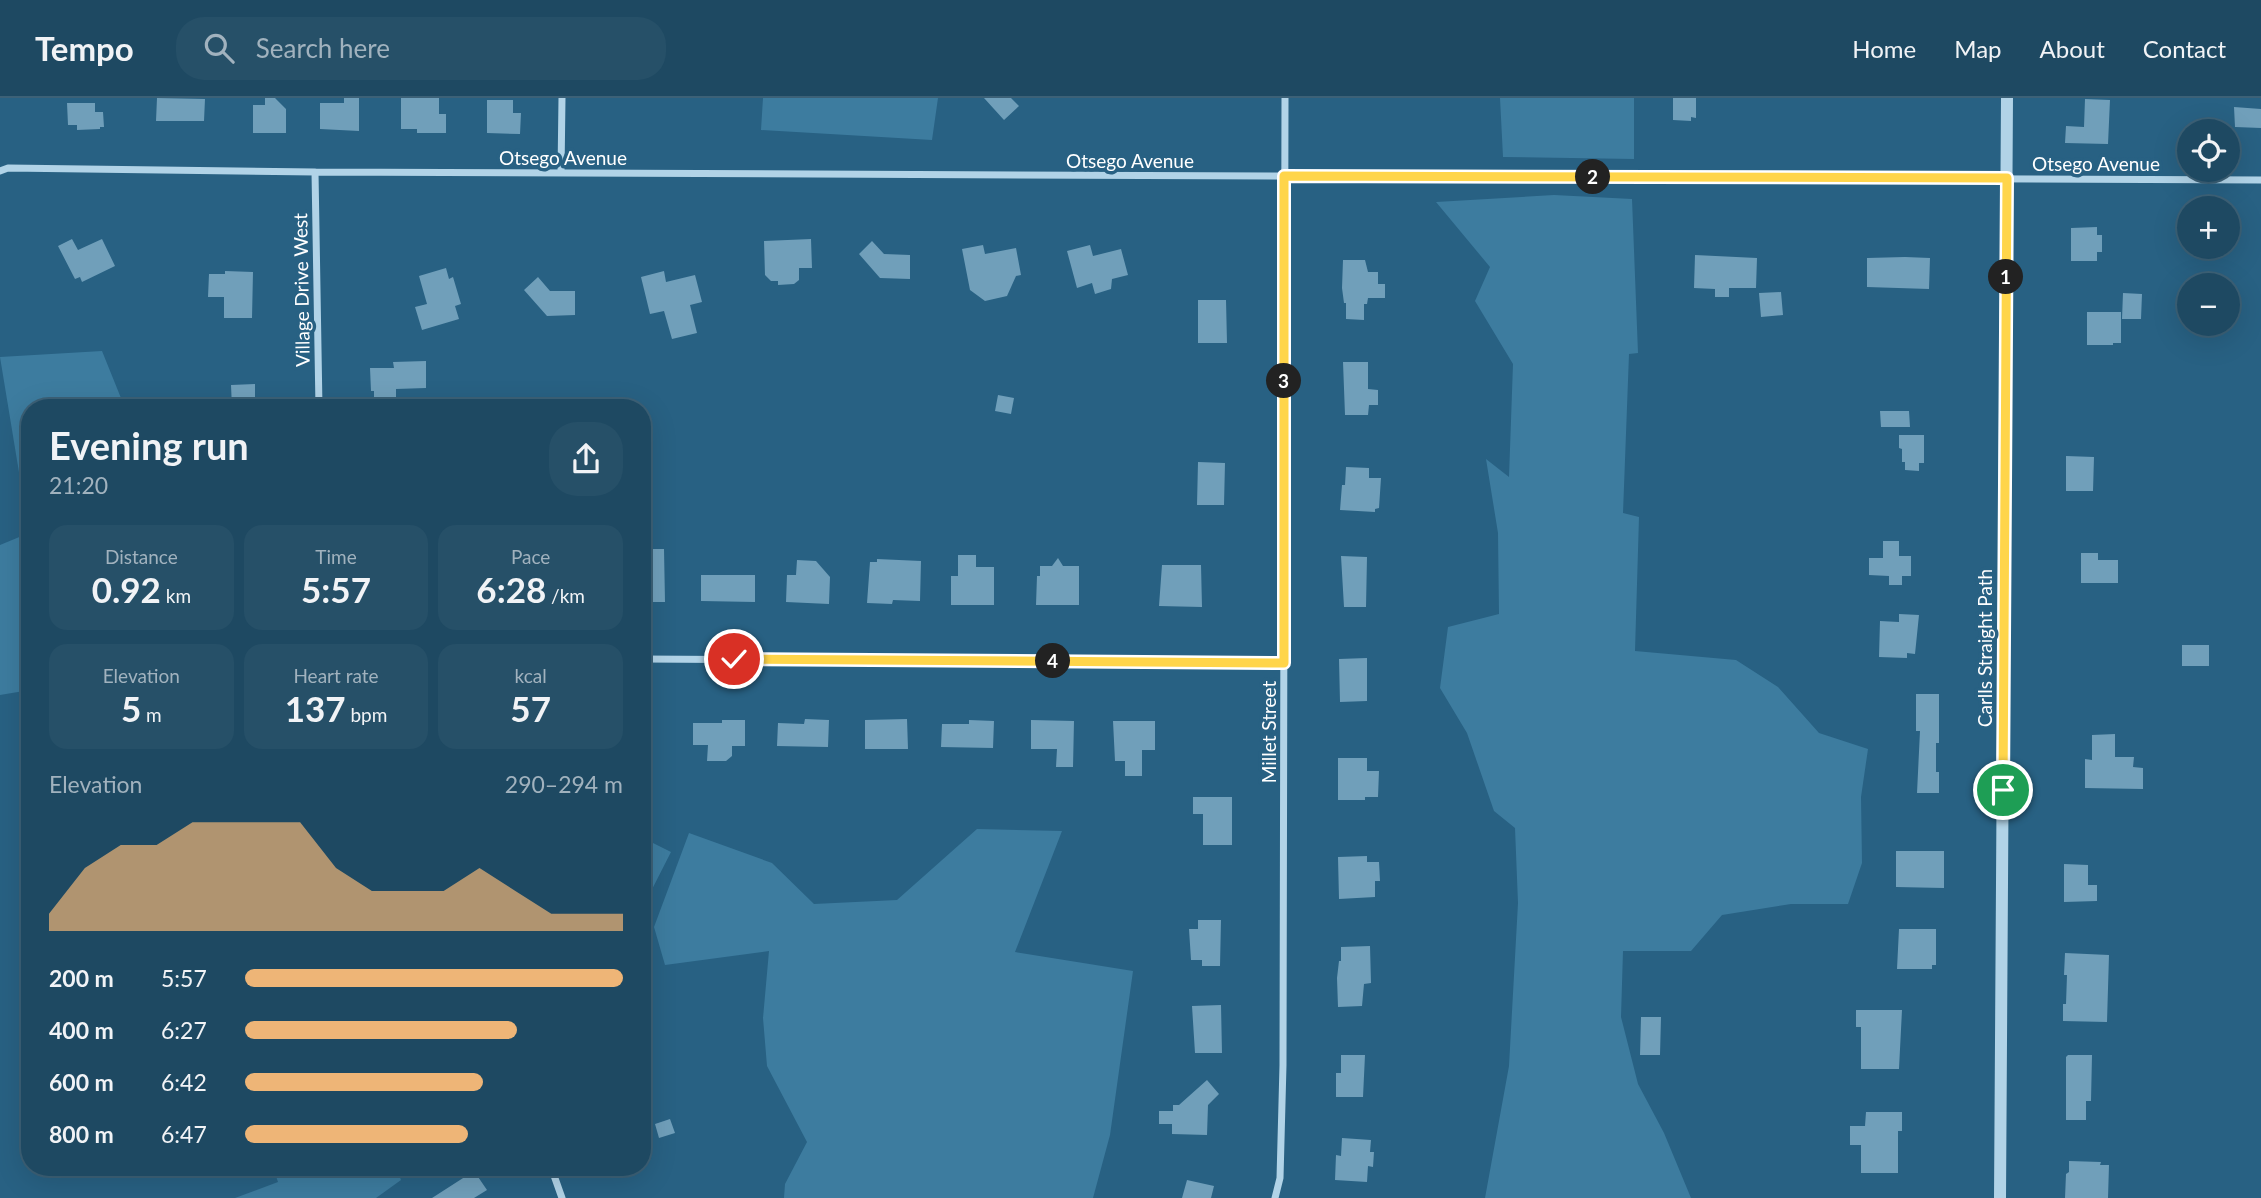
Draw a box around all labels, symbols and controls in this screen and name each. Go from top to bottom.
search box [176,17,666,80]
text: Tempo [35,28,134,68]
icon: search [200,29,238,67]
text: Search here [256,32,390,64]
text: Home [1852,34,1916,63]
text: Map [1954,34,2002,63]
text: About [2040,34,2105,63]
text: Contact [2143,34,2226,63]
map controls [2177,119,2240,336]
button: locate [2177,119,2240,182]
street label: Otsego Avenue [499,146,627,169]
street label: Otsego Avenue [1066,149,1194,172]
street label: Otsego Avenue [2032,152,2160,175]
pin: 2 [1576,160,1610,194]
text: 2 [1587,165,1598,188]
button: + [2177,196,2240,259]
street label: Village Drive West [288,213,314,367]
pin: 1 [1988,260,2024,294]
text: 1 [2000,265,2011,288]
button: − [2177,273,2240,336]
pin: 3 [1266,364,1302,398]
text: 3 [1278,369,1289,392]
text: Evening run [49,422,249,468]
button: share [549,422,623,496]
text: 21:20 [49,471,108,499]
text: Distance [105,545,178,568]
text: Time [315,545,357,568]
text: Pace [511,545,550,568]
text: 0.92 [92,568,161,610]
text: 5:57 [301,568,371,610]
text: 6:28 [476,568,546,610]
street label: Carlls Straight Path [1973,569,1996,727]
text: km [161,584,191,607]
text: /km [546,584,585,607]
pin [704,629,764,689]
icon: check [715,640,753,678]
pin: 4 [1036,644,1070,678]
text: 4 [1047,649,1058,672]
text: Elevation [103,664,180,687]
text: Heart rate [293,664,379,687]
text: kcal [515,664,547,687]
street label: Millet Street [1257,680,1280,783]
text: 5 [121,687,141,729]
text: 137 [285,687,346,729]
text: 57 [510,687,551,729]
text: m [141,703,162,726]
text: bpm [346,703,387,726]
pin [1973,760,2033,820]
text: Elevation [49,770,142,798]
text: 290–294 m [505,770,623,798]
icon: arrive [1984,771,2022,809]
text: 200 m [49,964,114,992]
text: 5:57 [161,964,207,992]
text: 400 m [49,1016,114,1044]
text: 6:27 [161,1016,207,1044]
text: 600 m [49,1068,114,1096]
text: 6:42 [161,1068,207,1096]
text: 800 m [49,1120,114,1148]
text: 6:47 [161,1120,207,1148]

